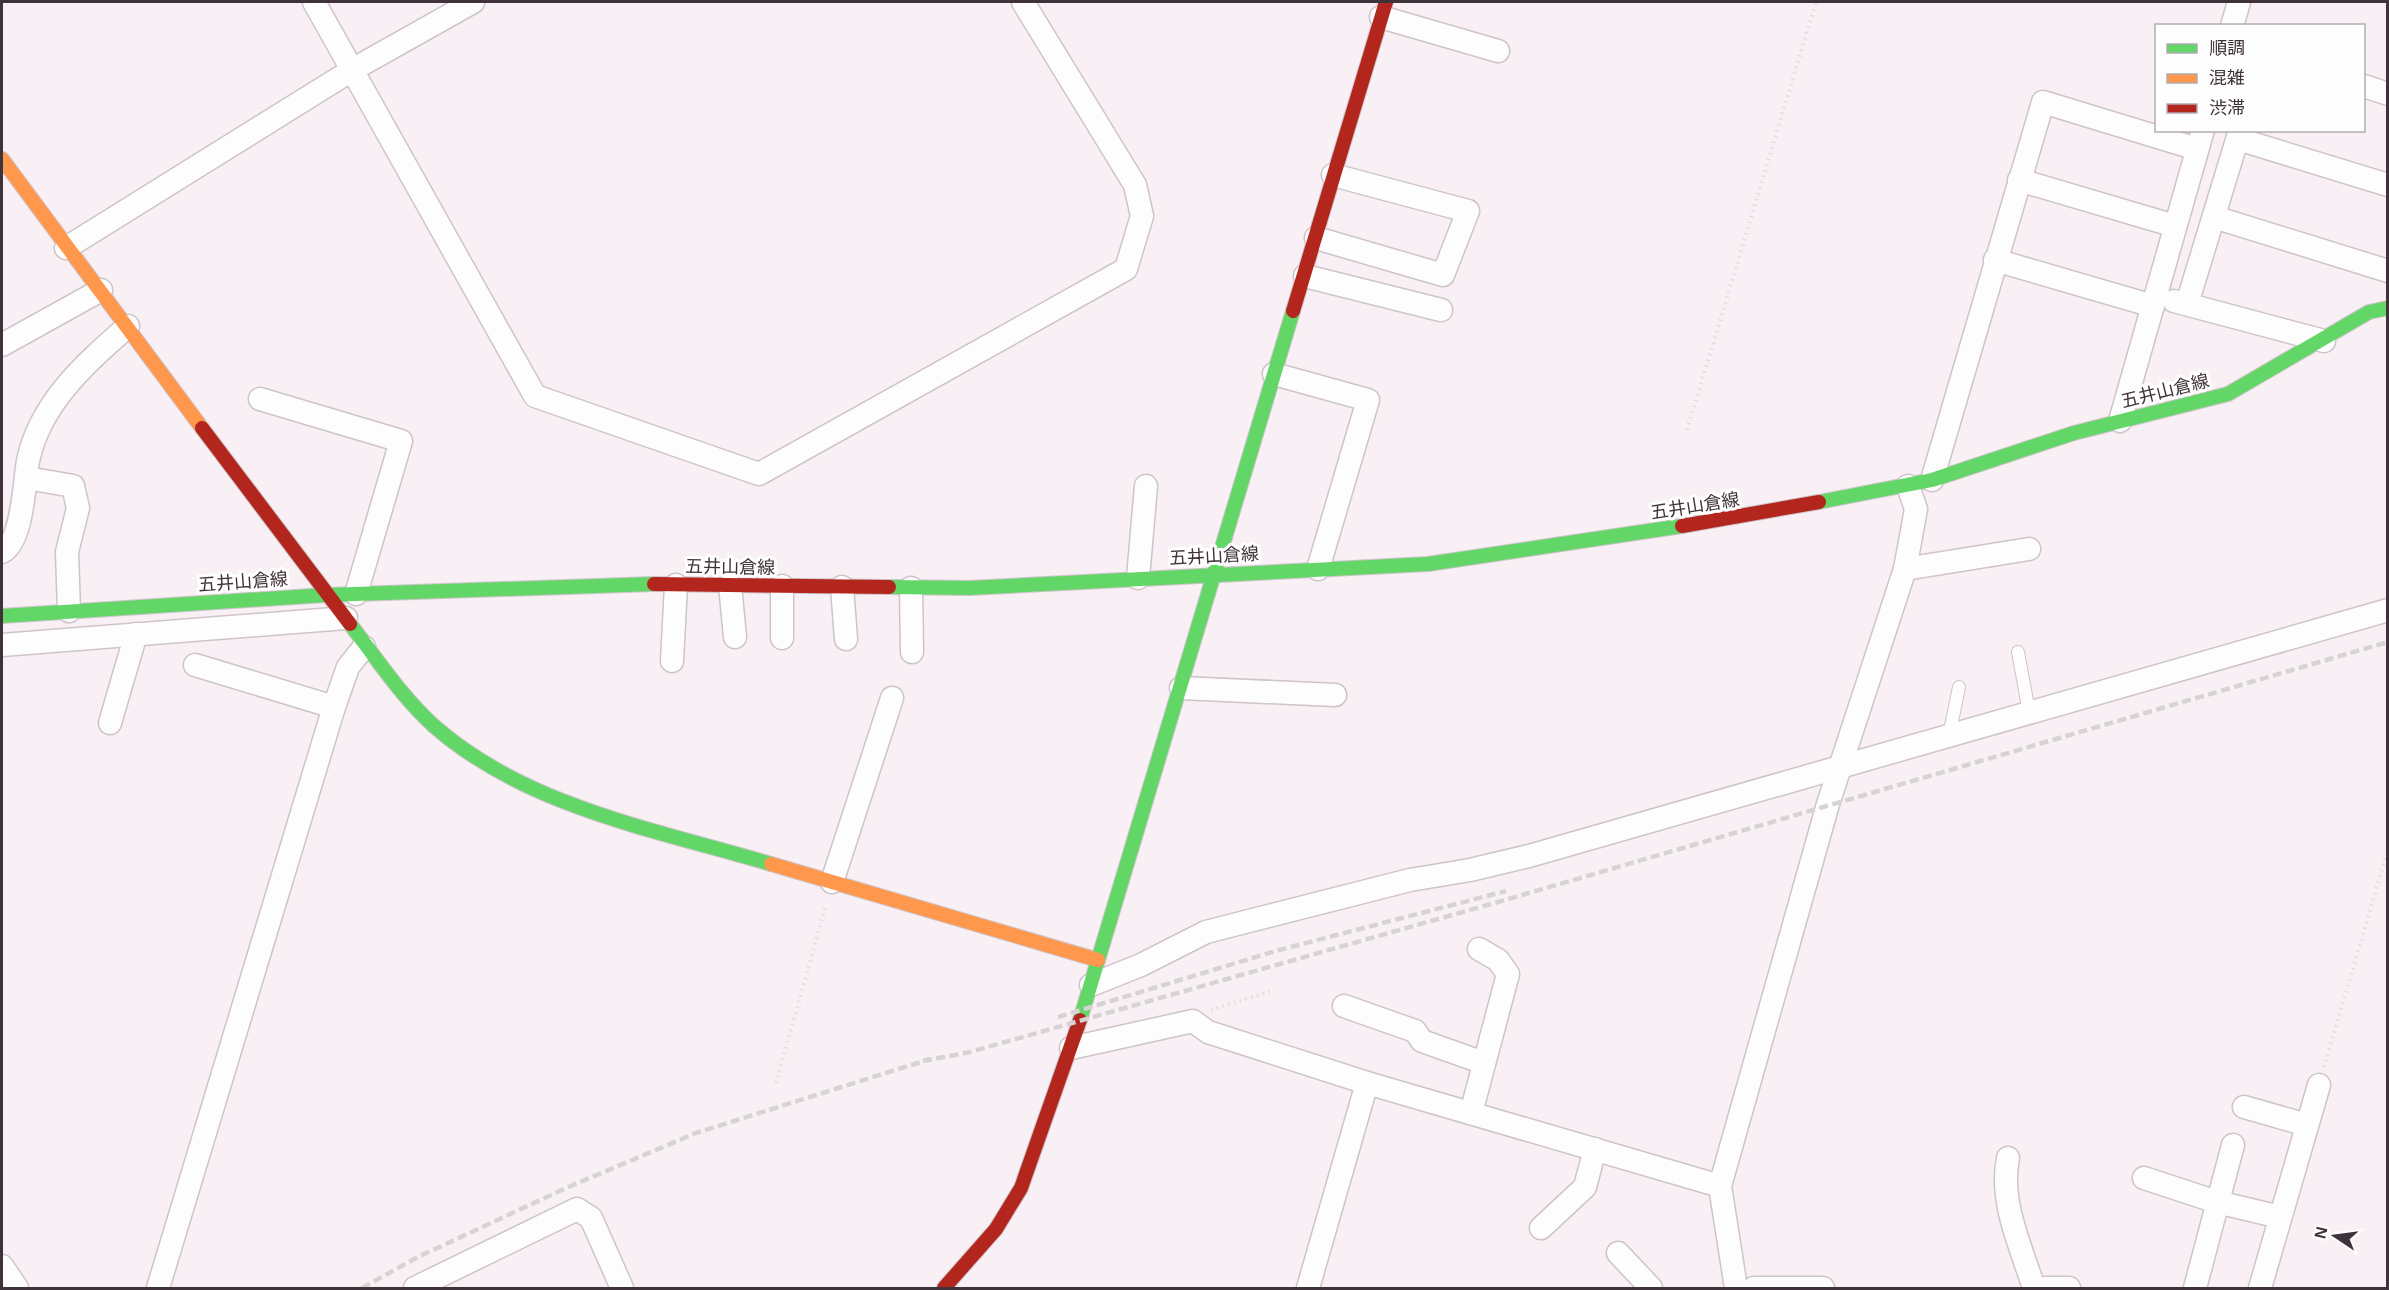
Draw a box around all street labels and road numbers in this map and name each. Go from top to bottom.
street label: 五井山倉線 [2119,370,2211,412]
street label: 五井山倉線 [1649,489,1741,523]
street label: 五井山倉線 [1169,544,1259,568]
street label: 五井山倉線 [685,556,775,578]
street label: 五井山倉線 [197,569,289,595]

